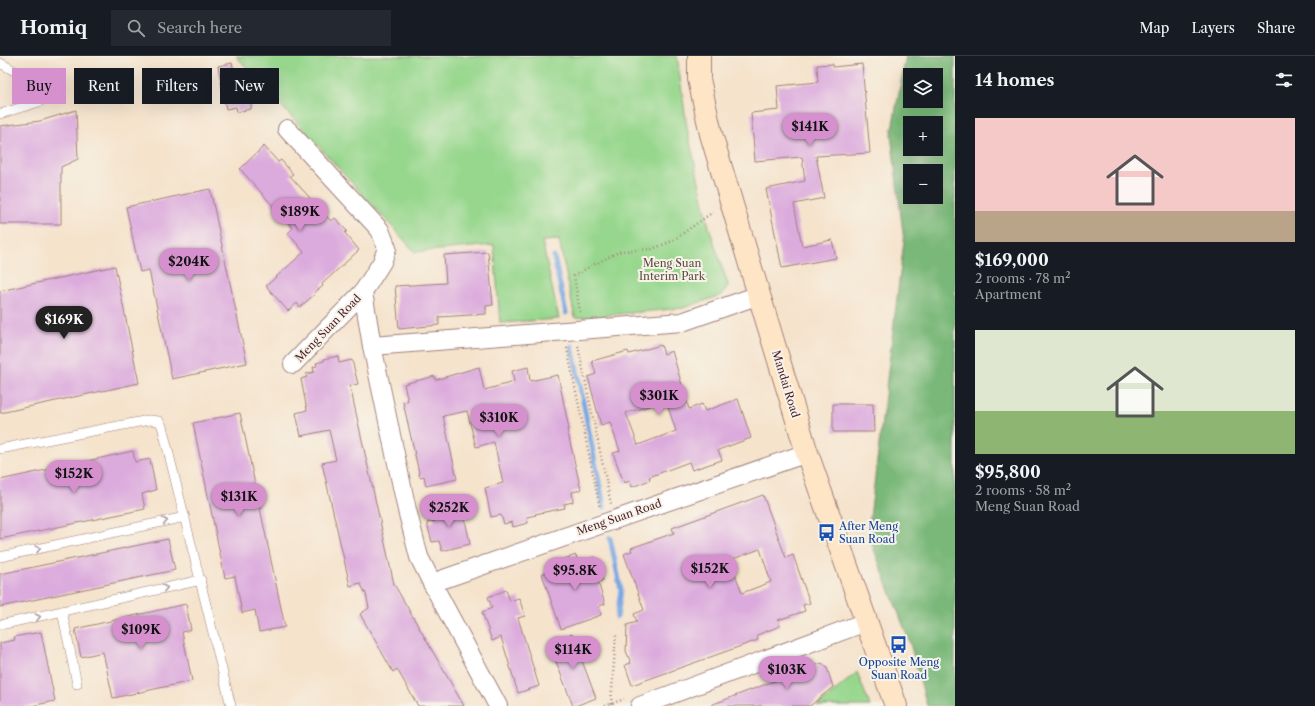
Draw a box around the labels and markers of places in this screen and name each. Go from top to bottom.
pin: $141K [782,113,838,147]
pin: $189K [272,198,328,232]
pin: $204K [161,248,217,282]
pin: $169K [36,306,92,340]
pin: $301K [631,382,687,416]
pin: $310K [471,404,527,438]
pin: $152K [46,460,102,494]
pin: $131K [211,483,267,517]
pin: $252K [421,494,477,528]
place label: After Meng Suan Road [838,519,898,546]
bus stop icon: After Meng Suan Road [816,522,836,542]
pin: $152K [682,555,738,589]
pin: $95.8K [542,557,608,591]
pin: $109K [113,616,169,650]
bus stop icon: Opposite Meng Suan Road [889,634,909,654]
pin: $114K [545,636,601,670]
place label: Opposite Meng Suan Road [859,655,939,682]
pin: $103K [759,656,815,690]

